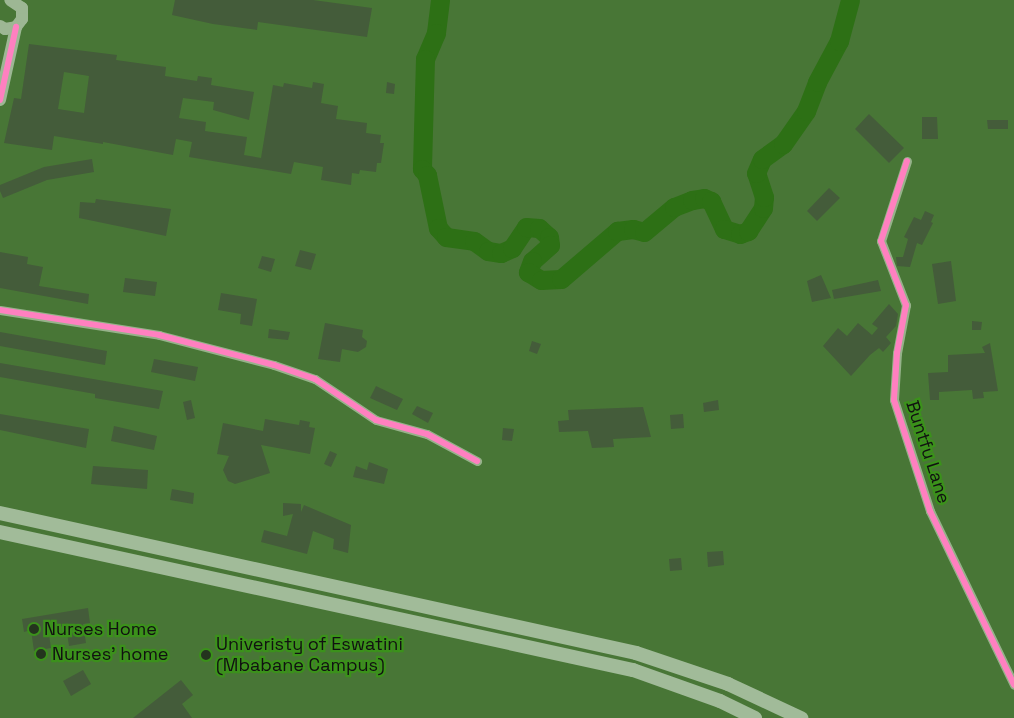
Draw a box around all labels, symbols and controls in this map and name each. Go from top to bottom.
street label: Buntfu Lane [901,398,955,506]
place label: Nurses Home [44,618,157,640]
marker: Nurses Home [28,623,40,635]
place label: Univeristy of Eswatini (Mbabane Campus) [216,634,403,676]
place label: Nurses' home [52,643,169,665]
marker: Nurses' home [34,647,48,661]
marker: Univeristy of Eswatini (Mbabane Campus) [200,649,212,661]

